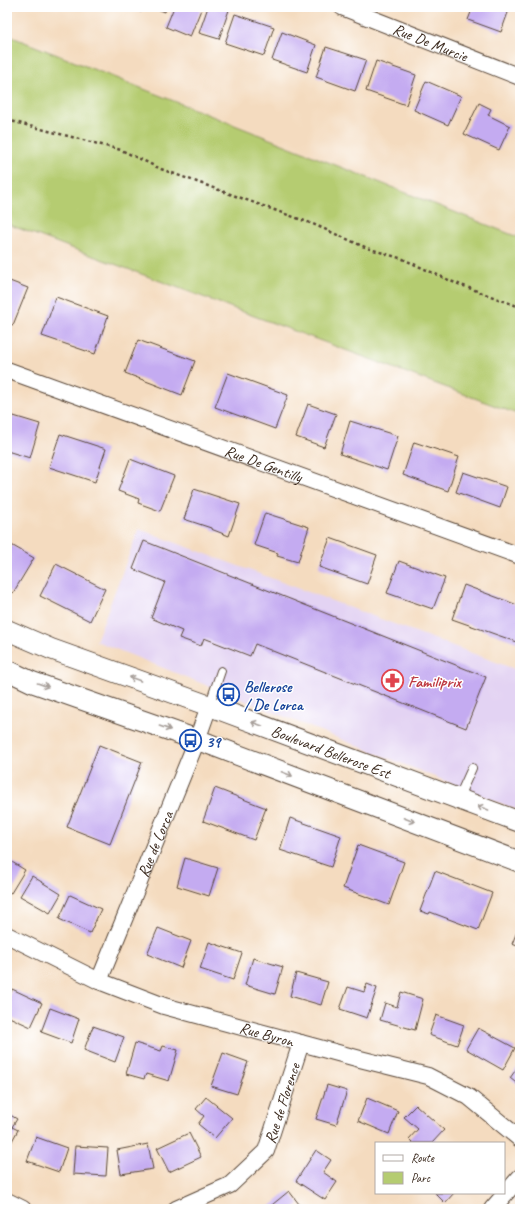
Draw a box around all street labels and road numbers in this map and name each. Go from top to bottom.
street label: Rue De Murcie [390,19,472,67]
street label: Rue De Gentilly [222,441,306,488]
street label: Boulevard Bellerose Est [268,721,394,784]
street label: Rue de Lorca [133,807,179,880]
street label: Rue Byron [237,1018,297,1052]
street label: Rue de Florence [260,1059,305,1146]

